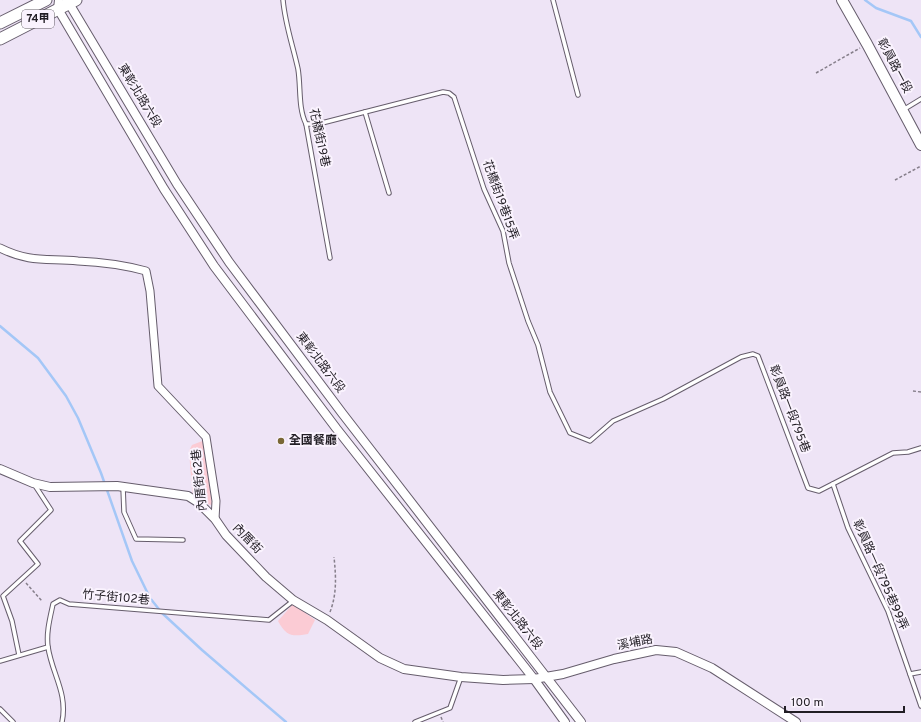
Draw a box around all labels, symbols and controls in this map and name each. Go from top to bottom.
road number: 74甲 [22,10,54,28]
street label: 彰員路一段 [873,36,915,96]
street label: 東彰北路六段 [114,61,164,131]
street label: 花橋街19巷 [305,107,333,169]
street label: 花橋街19巷15弄 [478,158,522,242]
street label: 東彰北路六段 [292,329,348,397]
street label: 彰員路一段795巷 [765,363,813,455]
place label: 全國餐廳 [289,433,337,449]
marker: 全國餐廳 [276,436,286,446]
street label: 內厝街62巷 [189,448,211,512]
street label: 彰員路一段795巷99弄 [848,517,912,633]
street label: 內厝街 [229,520,265,558]
street label: 竹子街102巷 [82,587,150,609]
street label: 東彰北路六段 [489,587,545,653]
street label: 溪埔路 [616,632,654,654]
scale bar [785,688,904,714]
text: 100 m [791,695,824,711]

